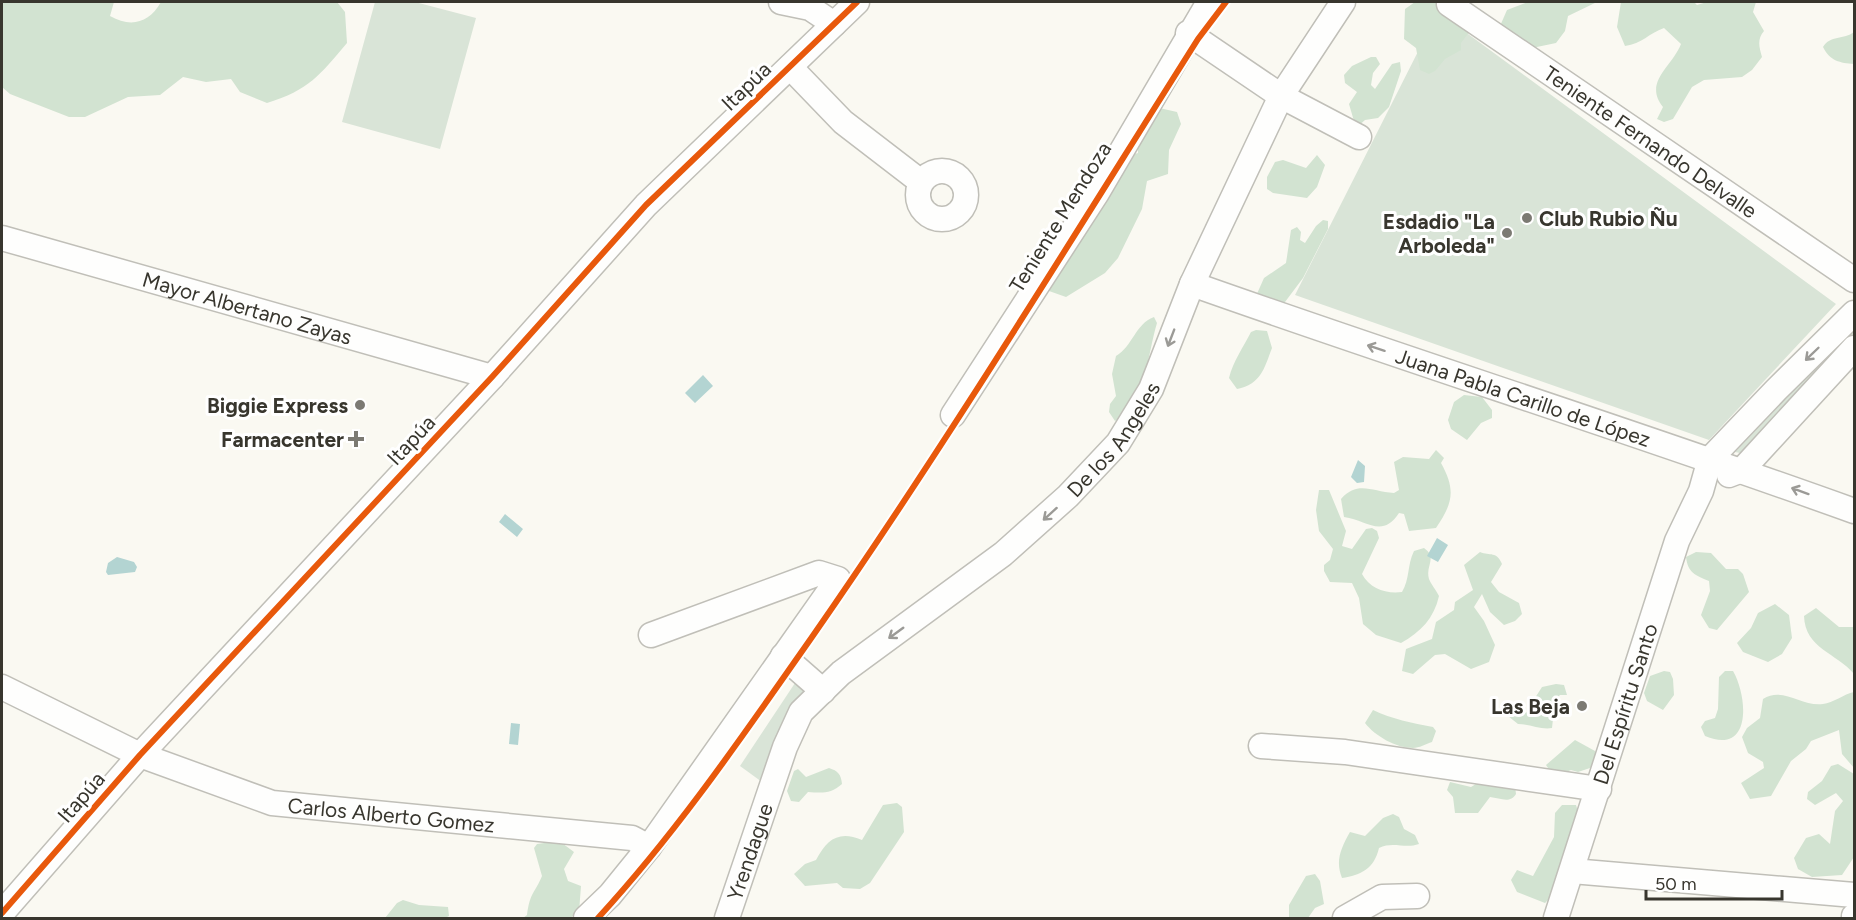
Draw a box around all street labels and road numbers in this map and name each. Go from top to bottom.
street label: Itapúa [716,56,776,116]
street label: Teniente Fernando Delvalle [1539,60,1762,223]
street label: Teniente Mendoza [1004,137,1116,297]
street label: Mayor Albertano Zayas [140,266,355,349]
street label: Juana Pabla Carillo de López [1393,343,1654,452]
street label: De los Angeles [1061,379,1165,502]
street label: Itapúa [382,410,440,470]
street label: Del Espíritu Santo [1587,620,1662,787]
street label: Itapúa [52,766,110,828]
street label: Carlos Alberto Gomez [287,792,496,837]
street label: Yrendague [721,800,778,904]

